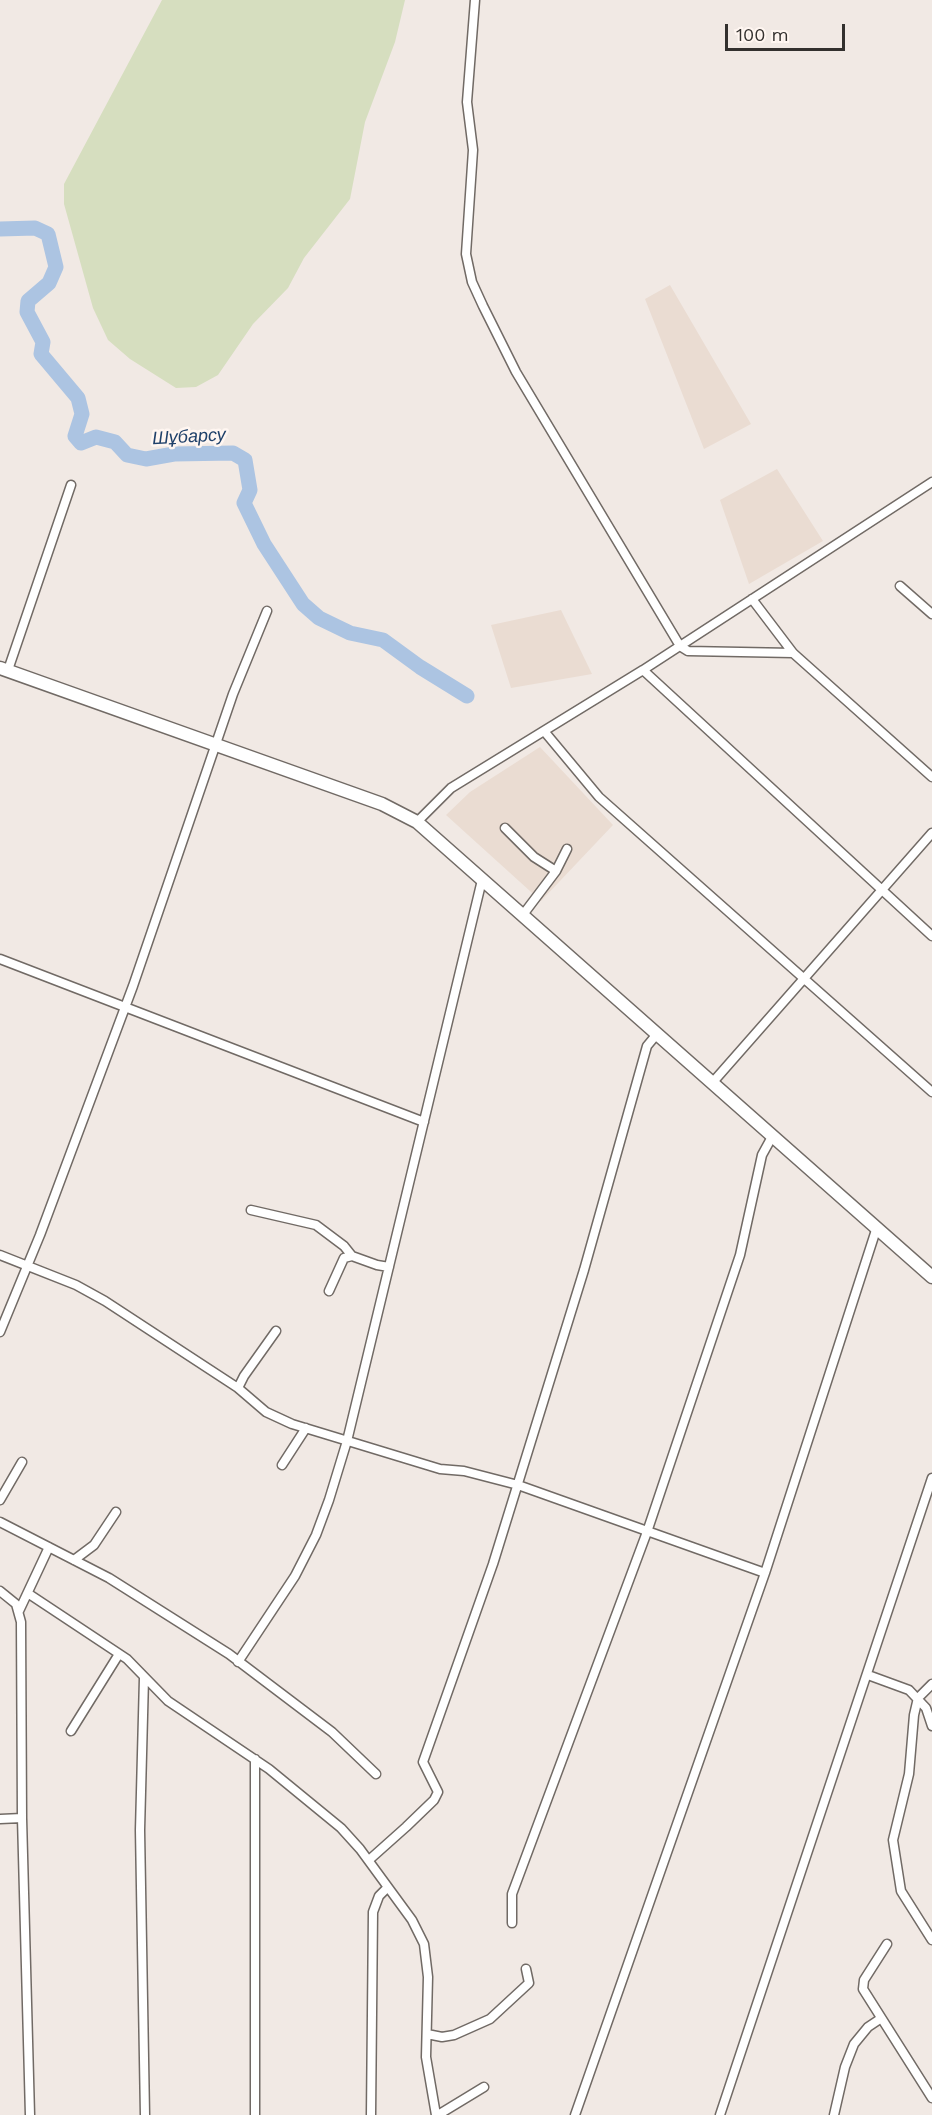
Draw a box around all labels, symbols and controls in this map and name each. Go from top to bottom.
scale bar [728,12,848,50]
text: 100 m [736,24,789,45]
water label: Шұбарсу [152,424,226,450]

